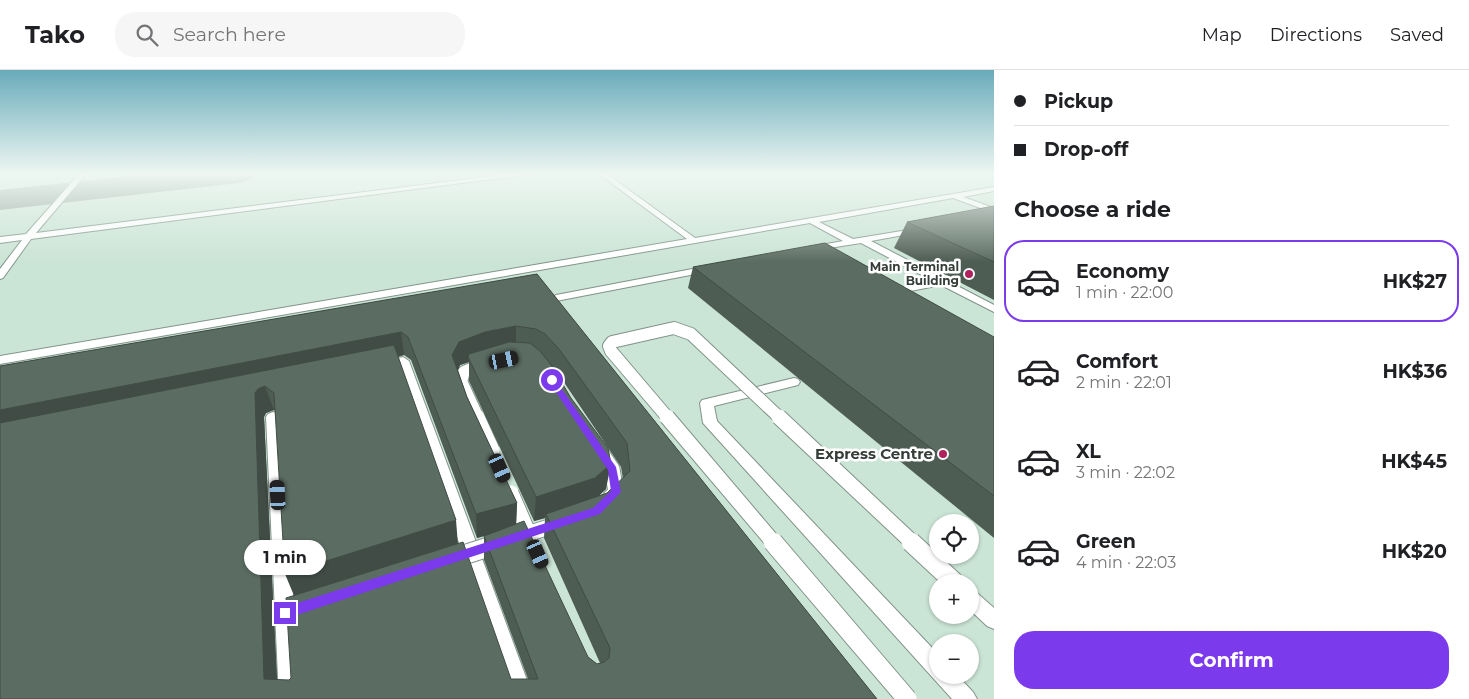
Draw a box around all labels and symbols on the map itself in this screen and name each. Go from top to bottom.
place label: Main Terminal Building [870,259,959,288]
marker: Main Terminal Building [963,268,975,280]
car [487,350,520,370]
route start [541,369,563,391]
place label: Express Centre [815,444,933,463]
marker: Express Centre [937,448,949,460]
car [487,451,512,485]
car [269,480,286,510]
car [525,537,550,571]
callout: 1 min [244,540,326,576]
route end [274,602,296,624]

